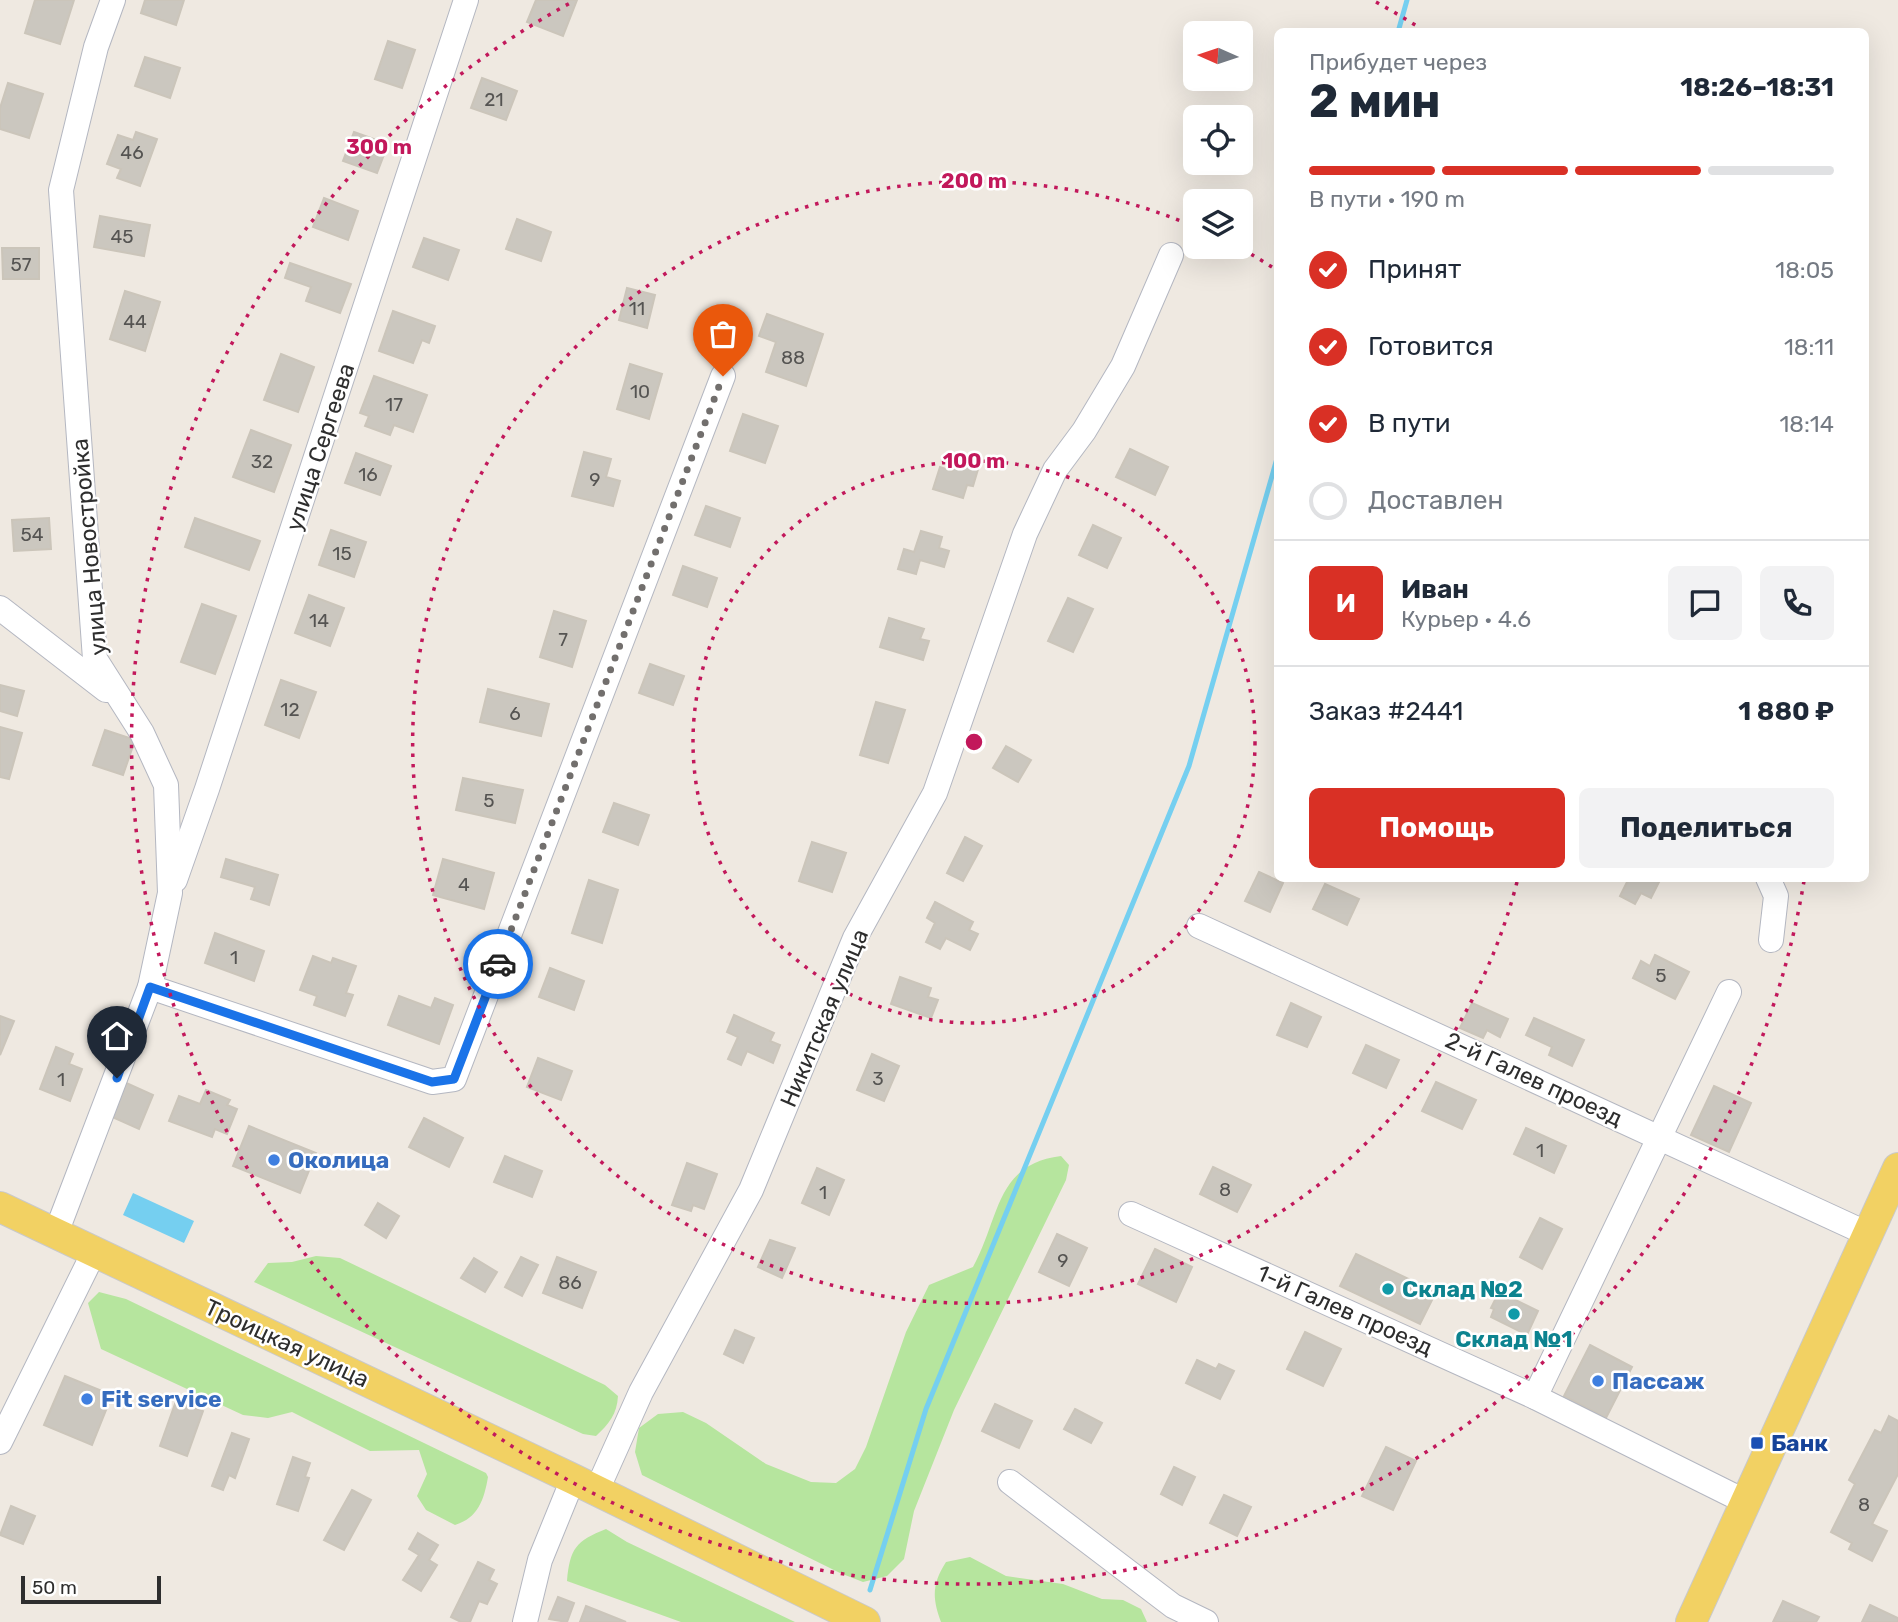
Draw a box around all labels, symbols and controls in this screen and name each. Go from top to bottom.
north arrow [1183,21,1253,91]
map controls [1183,21,1253,259]
text: Прибудет через [1309,48,1487,76]
text: 18:26–18:31 [1680,72,1834,103]
text: 2 мин [1309,74,1441,129]
house number: 21 [484,88,504,111]
button: locate [1183,105,1253,175]
text: 300 m [346,134,412,159]
house number: 46 [120,141,144,164]
text: 200 m [941,168,1007,193]
text: В пути · 190 m [1309,185,1465,213]
button: layers [1183,189,1253,259]
house number: 45 [110,225,134,248]
icon: check [1309,251,1347,289]
house number: 57 [10,253,32,276]
text: Принят [1368,254,1461,285]
text: 18:05 [1775,256,1834,284]
house number: 11 [629,297,645,320]
pin [693,304,753,376]
house number: 44 [123,310,147,333]
icon: bag [704,315,742,353]
icon: check [1309,328,1347,366]
text: Готовится [1368,331,1494,362]
text: 18:11 [1784,333,1834,361]
house number: 88 [781,346,805,369]
street label: улица Сергеева [280,360,360,534]
house number: 10 [630,380,650,403]
house number: 17 [385,393,403,416]
icon: check [1309,405,1347,443]
text: В пути [1368,408,1451,439]
text: 18:14 [1780,410,1834,438]
street label: улица Новостройка [66,437,112,657]
text: 100 m [943,448,1005,473]
house number: 32 [251,450,273,473]
house number: 16 [358,463,378,486]
house number: 9 [589,468,601,491]
text: Доставлен [1368,485,1503,516]
house number: 54 [20,523,44,546]
house number: 15 [332,542,352,565]
button: chat [1668,566,1742,640]
button: phone [1760,566,1834,640]
text: Иван [1401,574,1469,605]
text: И [1336,588,1356,619]
text: Курьер · 4.6 [1401,605,1531,633]
house number: 14 [309,609,329,632]
house number: 7 [558,628,568,651]
text: Заказ #2441 [1309,696,1464,727]
text: 1 880 ₽ [1738,696,1834,727]
house number: 12 [280,698,300,721]
house number: 6 [509,702,521,725]
centre of rings [962,730,986,754]
button: Помощь [1309,788,1565,868]
button: Поделиться [1579,788,1834,868]
house number: 5 [483,789,495,812]
house number: 4 [458,873,470,896]
street label: Никитская улица [774,925,874,1111]
courier [463,929,533,999]
icon: car [479,945,517,983]
house number: 1 [230,946,238,969]
house number: 5 [1655,964,1667,987]
pin [87,1006,147,1078]
icon: home [98,1017,136,1055]
street label: 2-й Галев проезд [1441,1026,1627,1132]
house number: 3 [872,1067,884,1090]
house number: 1 [57,1068,65,1091]
house number: 1 [1536,1139,1544,1162]
place label: Околица [288,1146,389,1174]
marker: Околица [266,1152,282,1168]
house number: 8 [1219,1178,1231,1201]
house number: 1 [819,1181,827,1204]
house number: 9 [1057,1249,1069,1272]
street label: 1-й Галев проезд [1253,1259,1437,1361]
house number: 86 [558,1271,582,1294]
place label: Склад №2 [1402,1275,1523,1303]
marker: Склад №2 [1380,1281,1396,1297]
street label: Троицкая улица [201,1293,373,1393]
marker: Склад №1 [1506,1306,1522,1322]
place label: Склад №1 [1455,1325,1573,1353]
place label: Пассаж [1612,1367,1704,1395]
marker: Пассаж [1590,1373,1606,1389]
place label: Fit service [101,1385,222,1413]
marker: Fit service [79,1391,95,1407]
place label: Банк [1771,1429,1828,1457]
marker: Банк [1749,1435,1765,1451]
house number: 8 [1858,1493,1870,1516]
scale bar [21,1573,161,1605]
text: 50 m [32,1576,77,1599]

